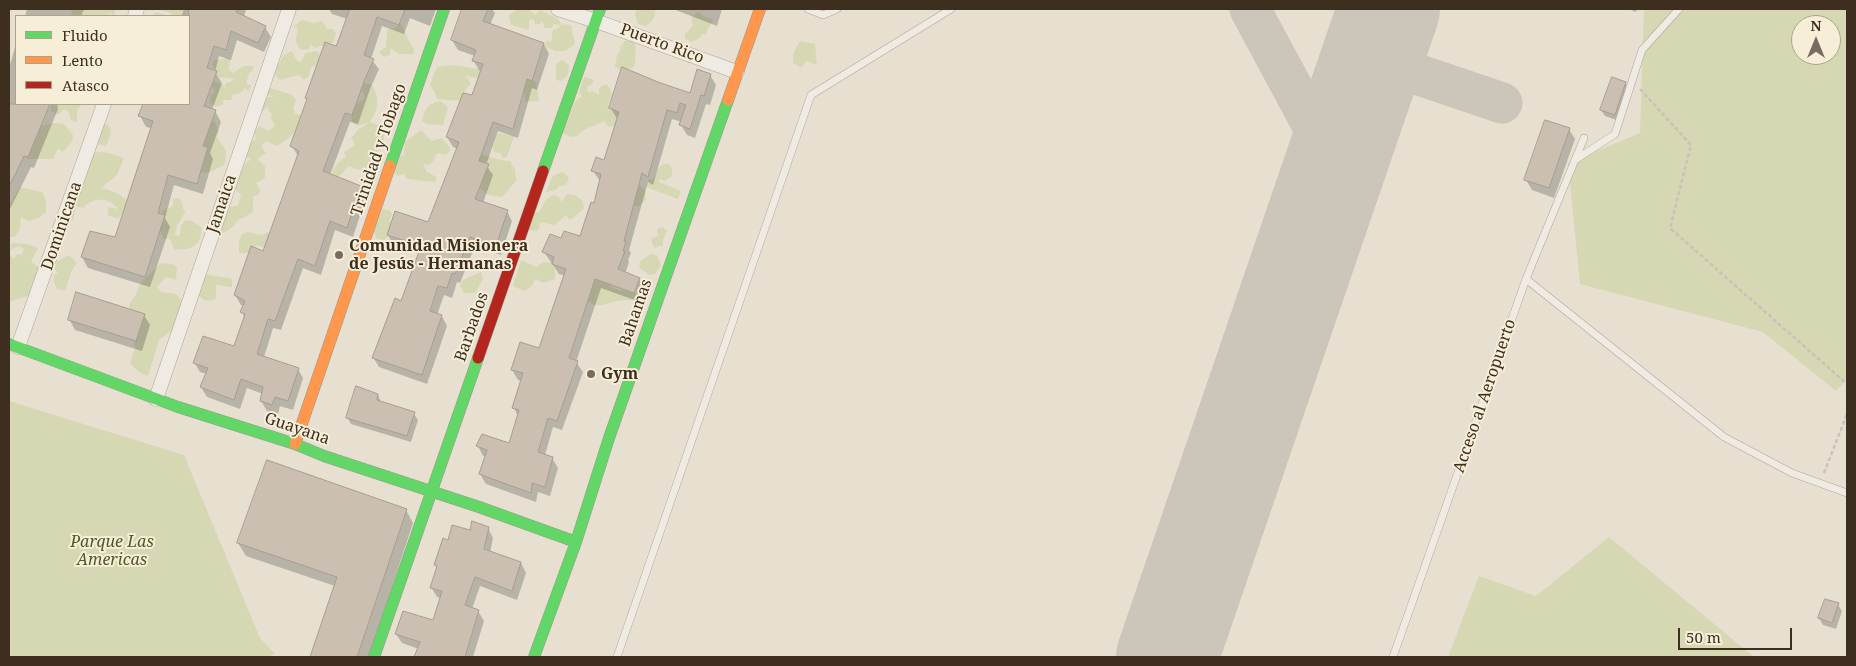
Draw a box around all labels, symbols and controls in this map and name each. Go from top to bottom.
legend [15,15,190,105]
north arrow [1791,15,1841,65]
text: N [1810,16,1822,35]
street label: Puerto Rico [618,20,706,68]
text: Fluido [62,25,108,45]
text: Lento [62,50,103,70]
text: Atasco [62,75,109,95]
street label: Trinidad y Tobago [347,81,411,219]
street label: Jamaica [203,172,241,236]
street label: Dominicana [38,179,86,273]
place label: Comunidad Misionera de Jesús - Hermanas [349,236,528,274]
marker: Comunidad Misionera de Jesús - Hermanas [333,249,345,261]
street label: Bahamas [616,277,656,349]
street label: Barbados [451,290,493,364]
street label: Acceso al Aeropuerto [1450,317,1520,475]
place label: Gym [601,364,638,384]
marker: Gym [585,368,597,380]
street label: Guayana [262,409,332,449]
park label: Parque Las Americas [70,532,154,570]
scale bar [1681,618,1795,650]
text: 50 m [1686,627,1721,647]

